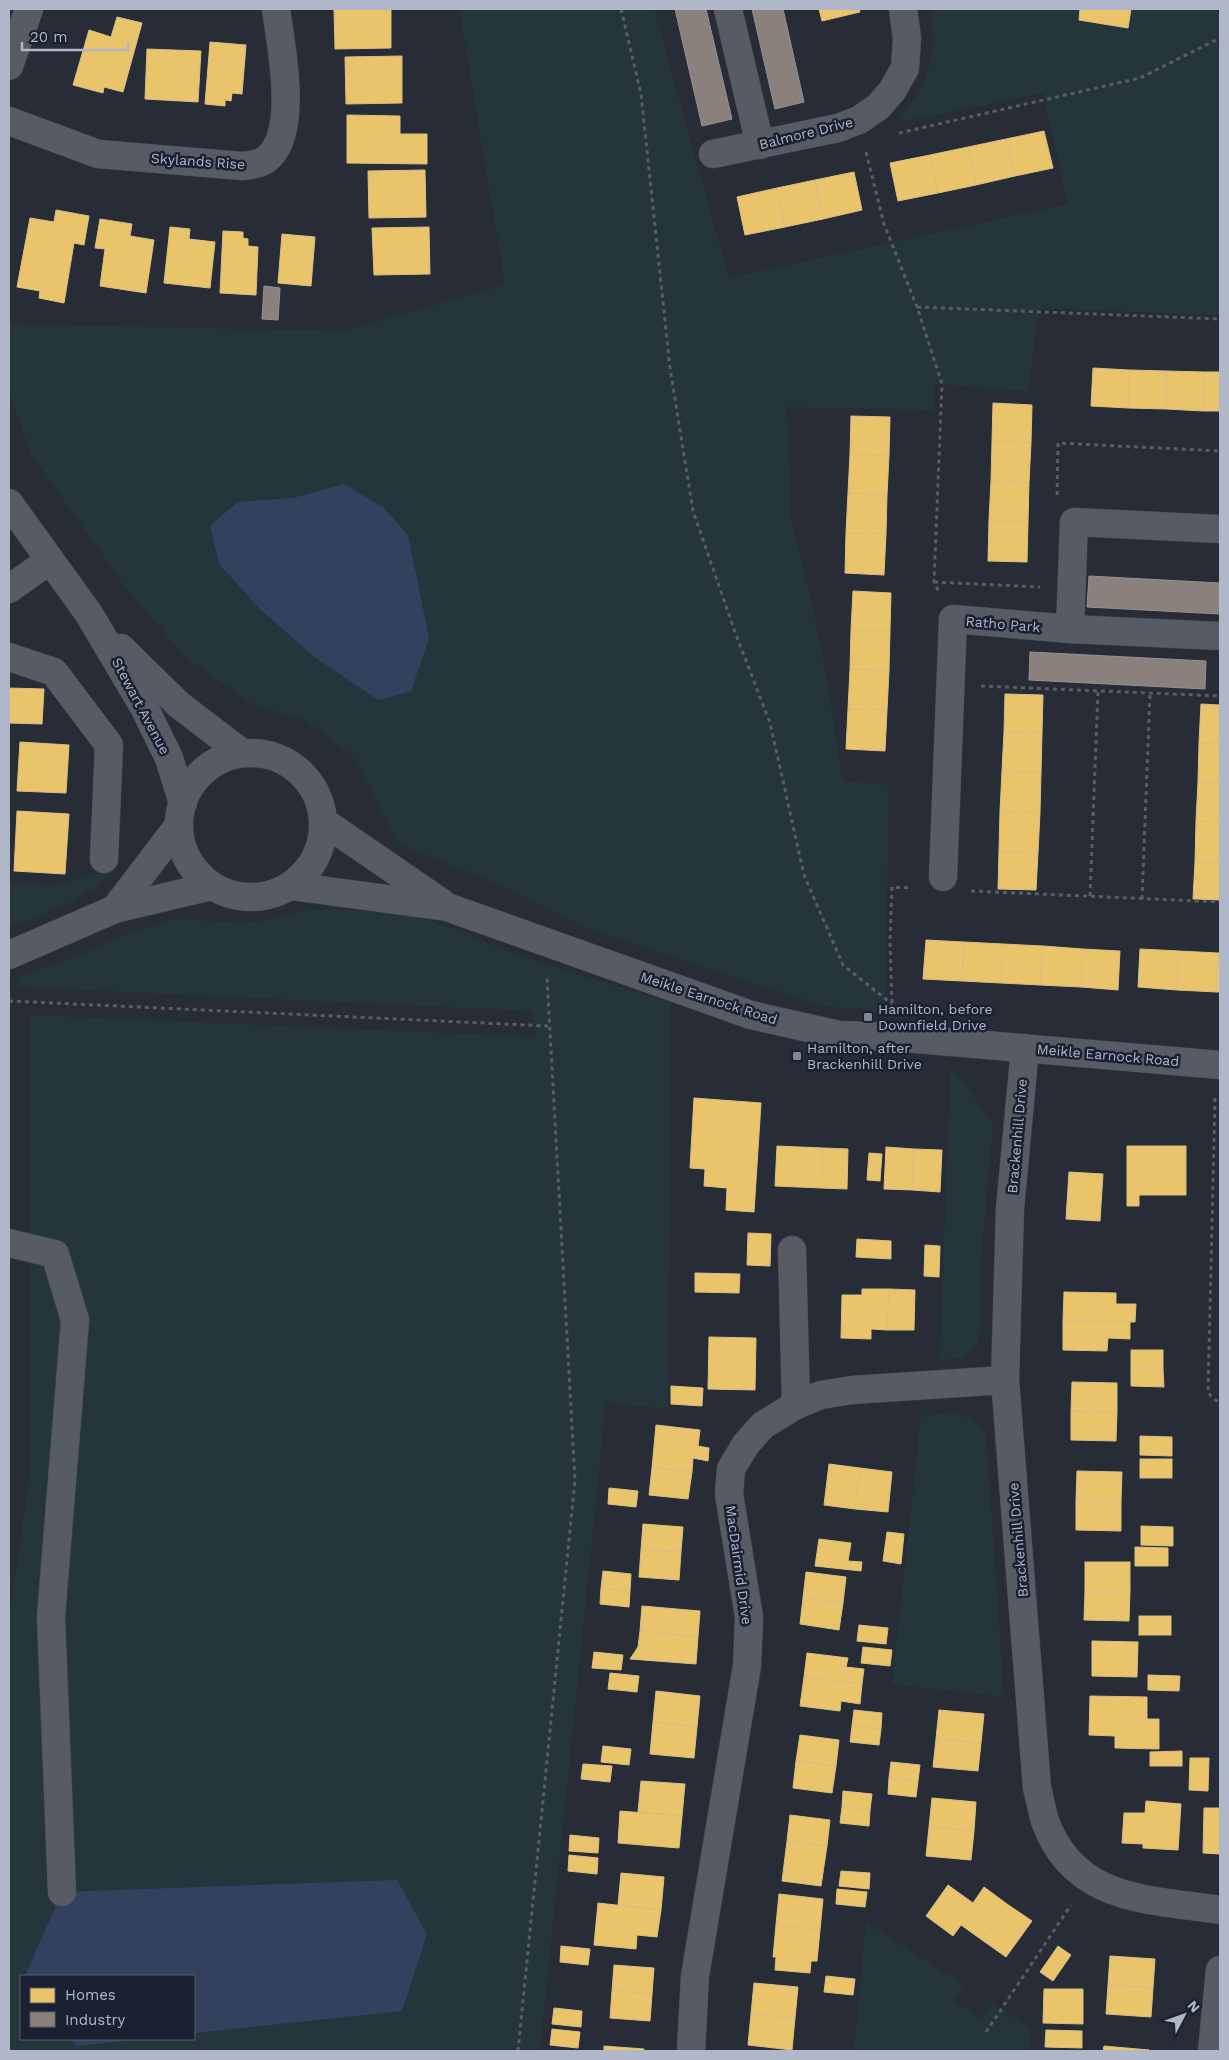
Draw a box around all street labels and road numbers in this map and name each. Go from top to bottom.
street label: Balmore Drive [757,114,855,152]
street label: Skylands Rise [150,150,246,172]
street label: Ratho Park [965,613,1041,635]
street label: Stewart Avenue [109,655,173,757]
street label: Meikle Earnock Road [639,968,779,1028]
street label: Meikle Earnock Road [1036,1041,1180,1069]
street label: Brackenhill Drive [1004,1078,1030,1194]
street label: Brackenhill Drive [1005,1482,1031,1598]
street label: MacDairmid Drive [723,1504,755,1626]

